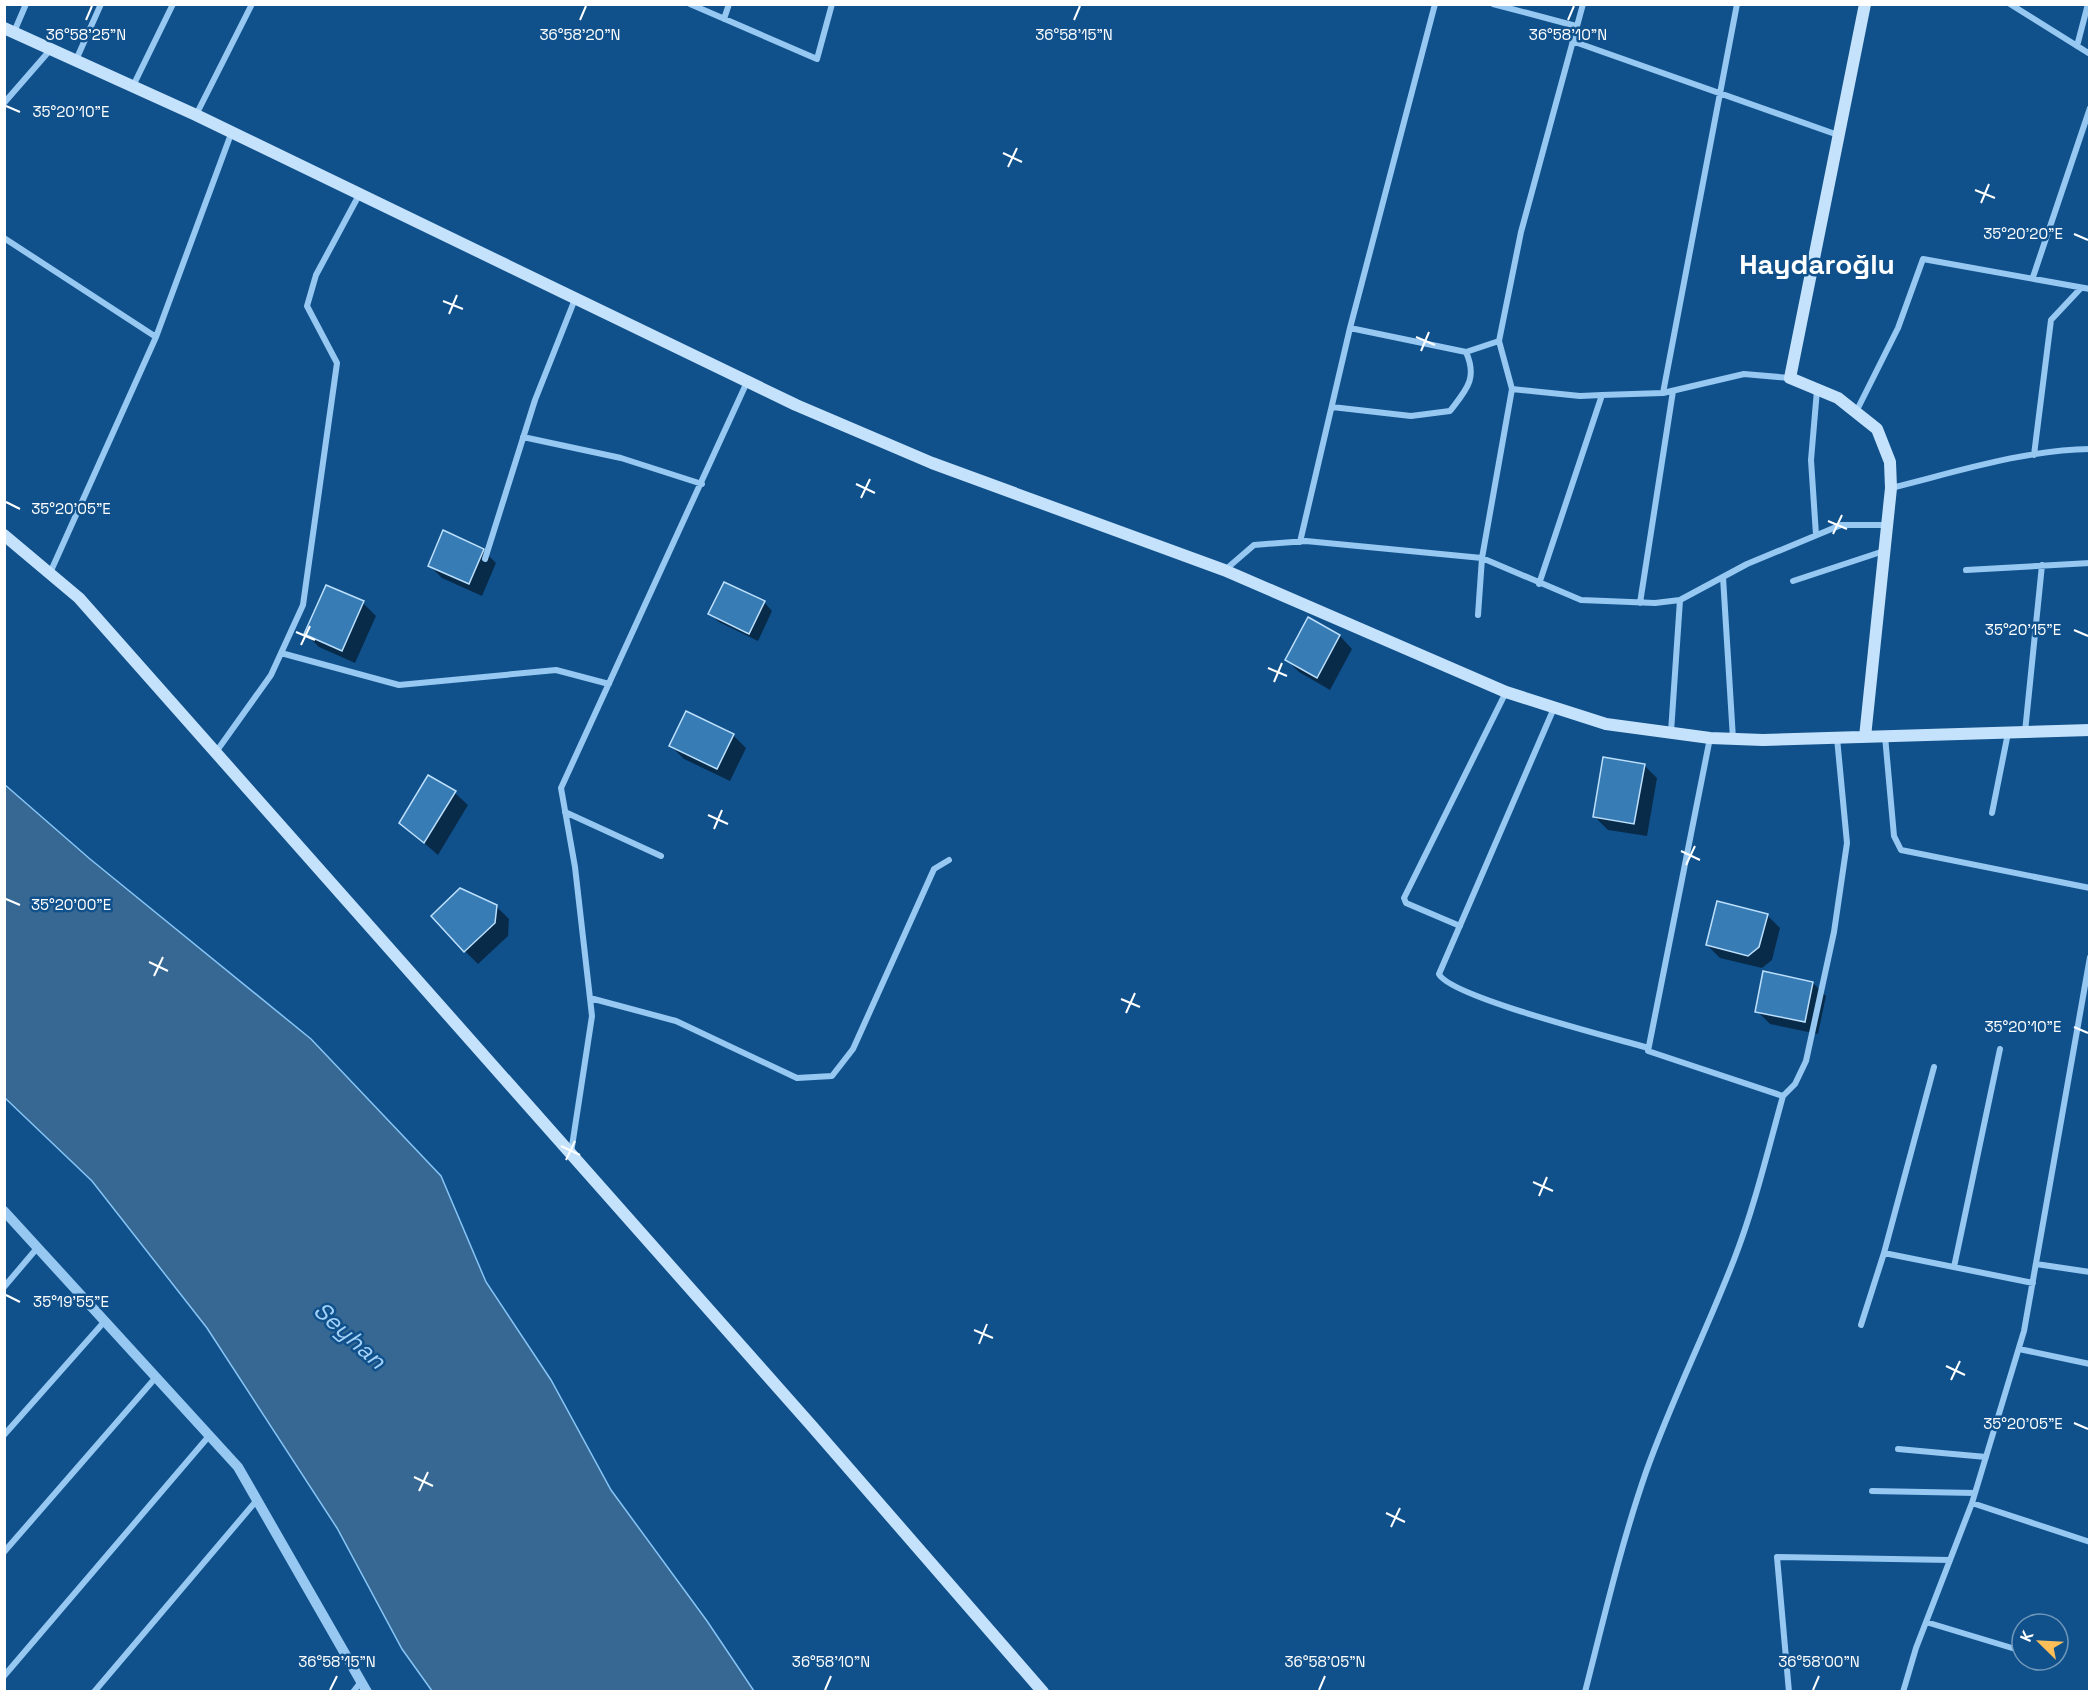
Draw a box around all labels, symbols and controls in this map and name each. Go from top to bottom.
text: 36°58'25"N [46,25,126,44]
text: 36°58'20"N [539,25,621,44]
text: 36°58'15"N [1035,25,1113,44]
text: 36°58'10"N [1529,25,1607,44]
text: 35°20'10"E [33,102,109,121]
text: 35°20'20"E [1983,224,2063,243]
district label: Haydaroğlu [1739,246,1895,282]
text: 35°20'05"E [31,499,111,518]
text: 35°20'15"E [1985,620,2061,639]
text: 35°20'00"E [31,895,111,914]
text: 35°20'10"E [1985,1017,2061,1036]
text: 35°19'55"E [33,1292,109,1311]
water label: Seyhan [307,1294,394,1376]
text: 35°20'05"E [1983,1414,2063,1433]
north arrow [2010,1612,2070,1672]
text: K [2015,1627,2038,1645]
text: 36°58'15"N [298,1652,376,1671]
text: 36°58'10"N [792,1652,870,1671]
text: 36°58'05"N [1285,1652,1366,1671]
text: 36°58'00"N [1778,1652,1860,1671]

